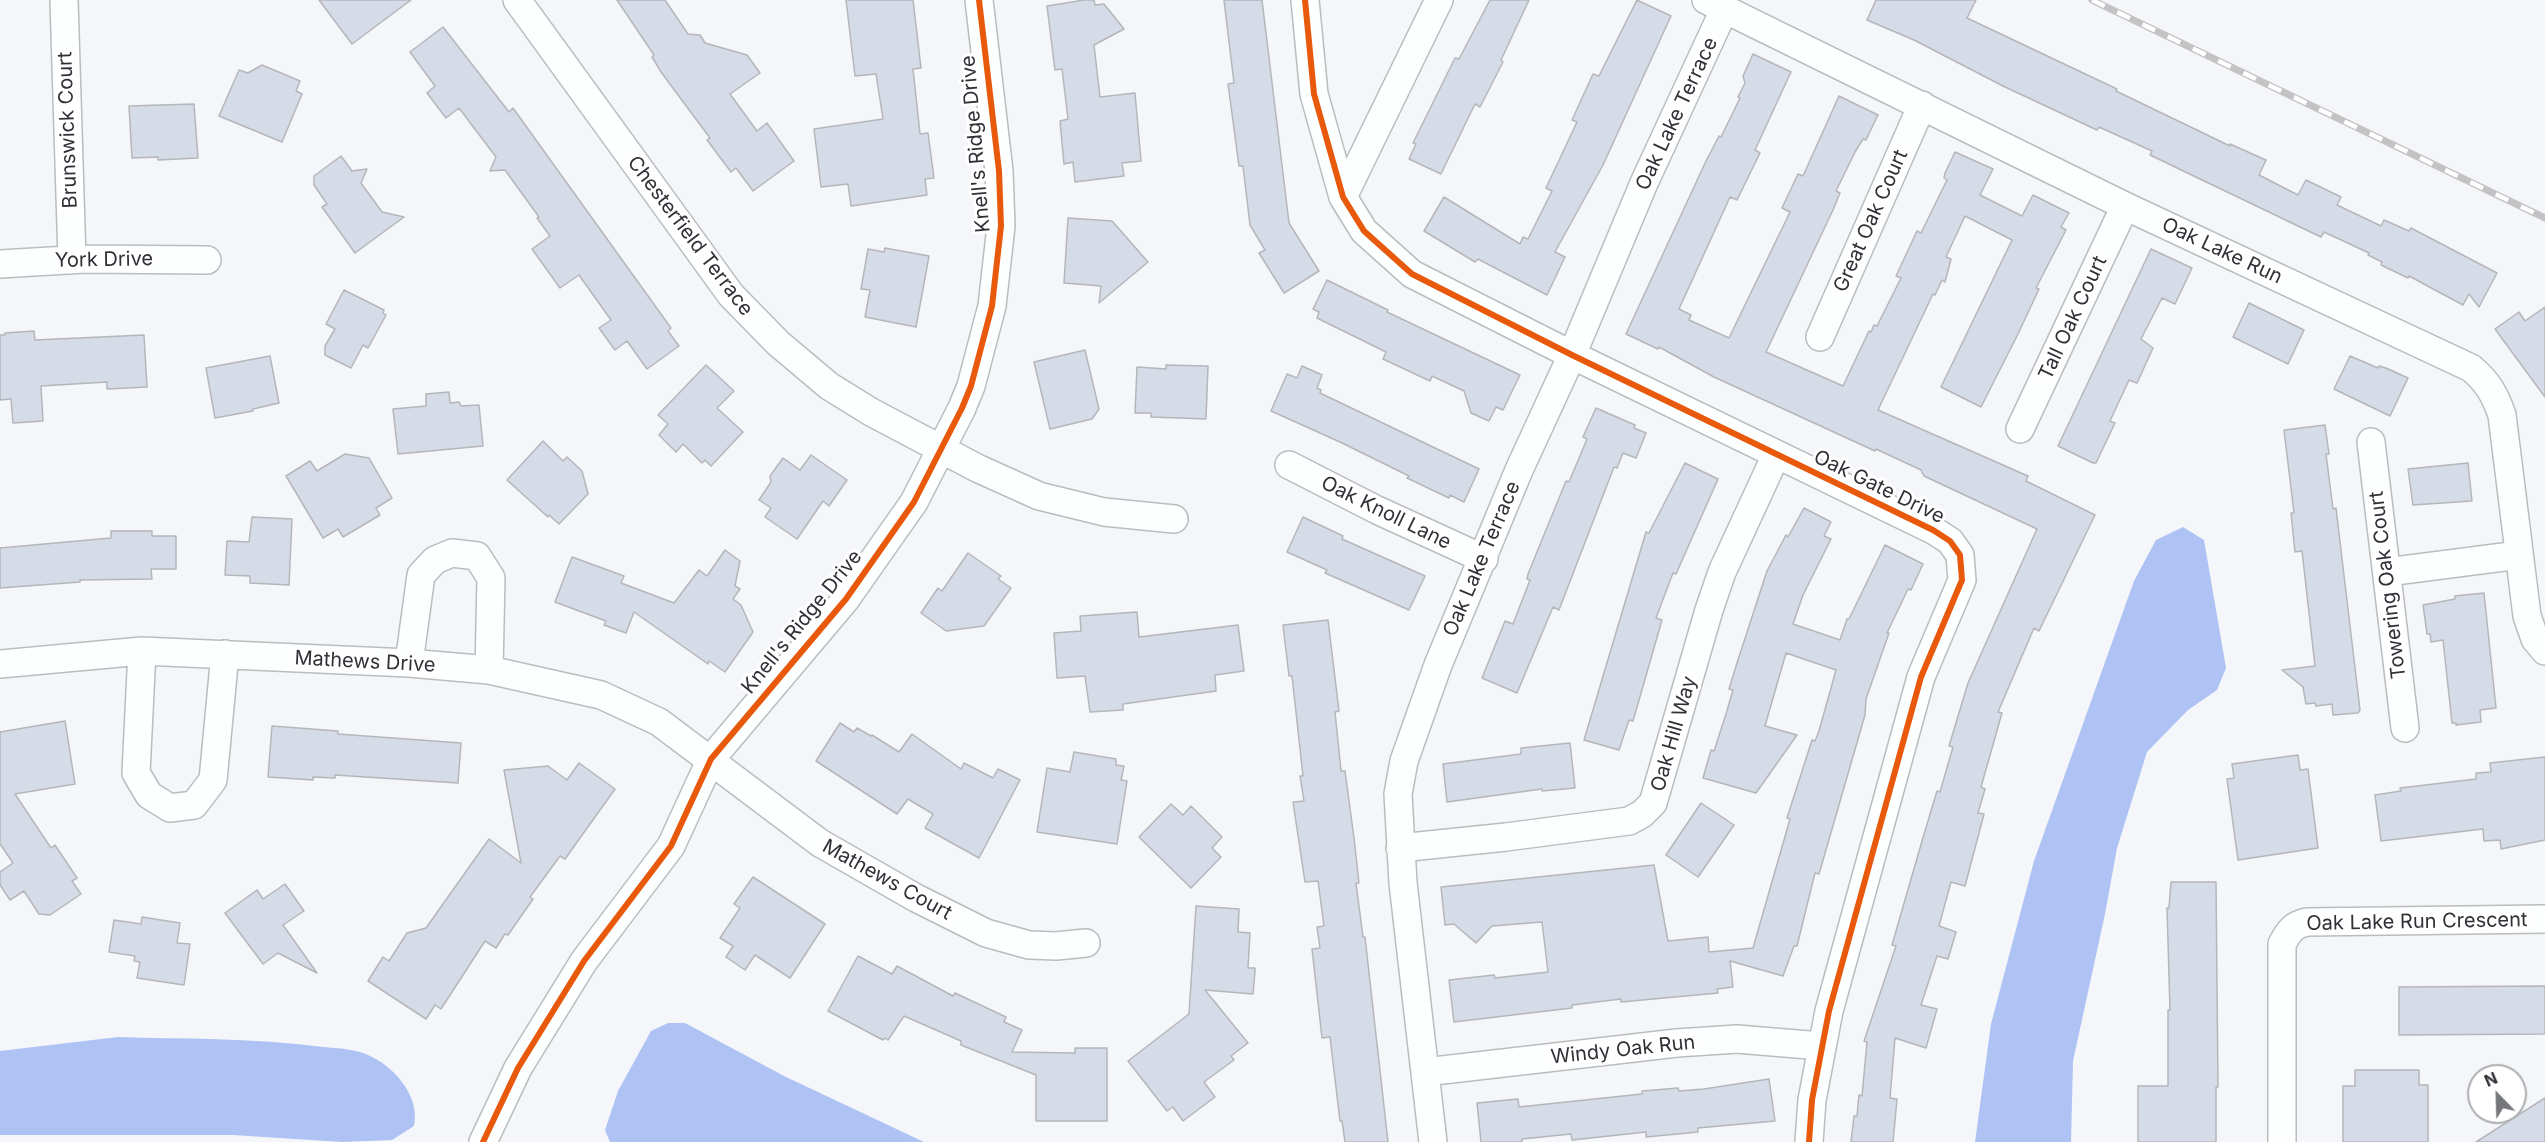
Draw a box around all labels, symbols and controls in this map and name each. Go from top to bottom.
street label: Oak Lake Terrace [1631,34,1723,194]
street label: Brunswick Court [53,51,83,209]
street label: Knell's Ridge Drive [956,54,996,234]
street label: Great Oak Court [1829,146,1913,296]
street label: Chesterfield Terrace [622,151,758,321]
street label: Oak Lake Run [2158,213,2286,289]
street label: York Drive [55,247,153,273]
street label: Tall Oak Court [2034,252,2112,384]
street label: Oak Gate Drive [1810,445,1948,529]
street label: Oak Knoll Lane [1317,471,1455,555]
street label: Oak Lake Terrace [1438,478,1526,640]
street label: Towering Oak Court [2365,490,2411,680]
street label: Knell's Ridge Drive [737,545,867,699]
street label: Mathews Drive [294,646,436,678]
street label: Oak Hill Way [1646,673,1702,795]
street label: Mathews Court [818,835,956,925]
street label: Oak Lake Run Crescent [2306,908,2528,936]
street label: Windy Oak Run [1550,1030,1696,1070]
north arrow [2467,1064,2527,1124]
text: N [2481,1068,2500,1091]

